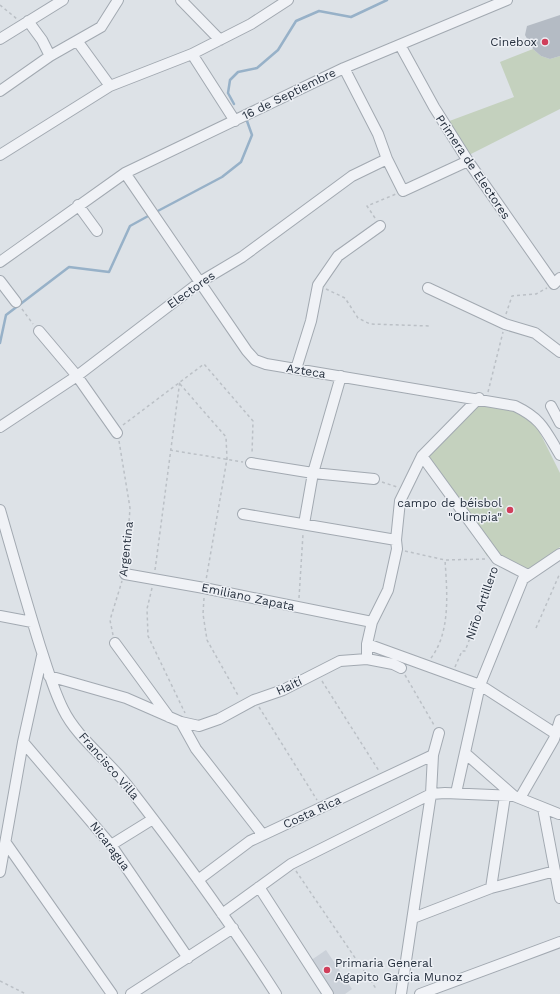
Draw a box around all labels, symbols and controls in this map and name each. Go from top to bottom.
place label: Cinebox [490,35,537,49]
marker: Cinebox [540,37,550,47]
street label: 16 de Septiembre [240,65,338,123]
street label: Primera de Electores [433,112,513,222]
street label: Electores [164,268,218,312]
street label: Azteca [285,361,327,381]
place label: campo de béisbol "Olimpia" [397,496,502,524]
marker: campo de béisbol "Olimpia" [505,505,515,515]
street label: Argentina [116,520,136,577]
street label: Niño Artillero [463,564,501,642]
street label: Emiliano Zapata [200,580,296,614]
street label: Haití [274,674,304,698]
street label: Francisco Villa [76,729,142,803]
street label: Costa Rica [281,792,343,831]
street label: Nicaragua [87,819,133,873]
place label: Primaria General Agapito Garcia Munoz [335,956,462,984]
marker: Primaria General Agapito Garcia Munoz [322,965,332,975]

